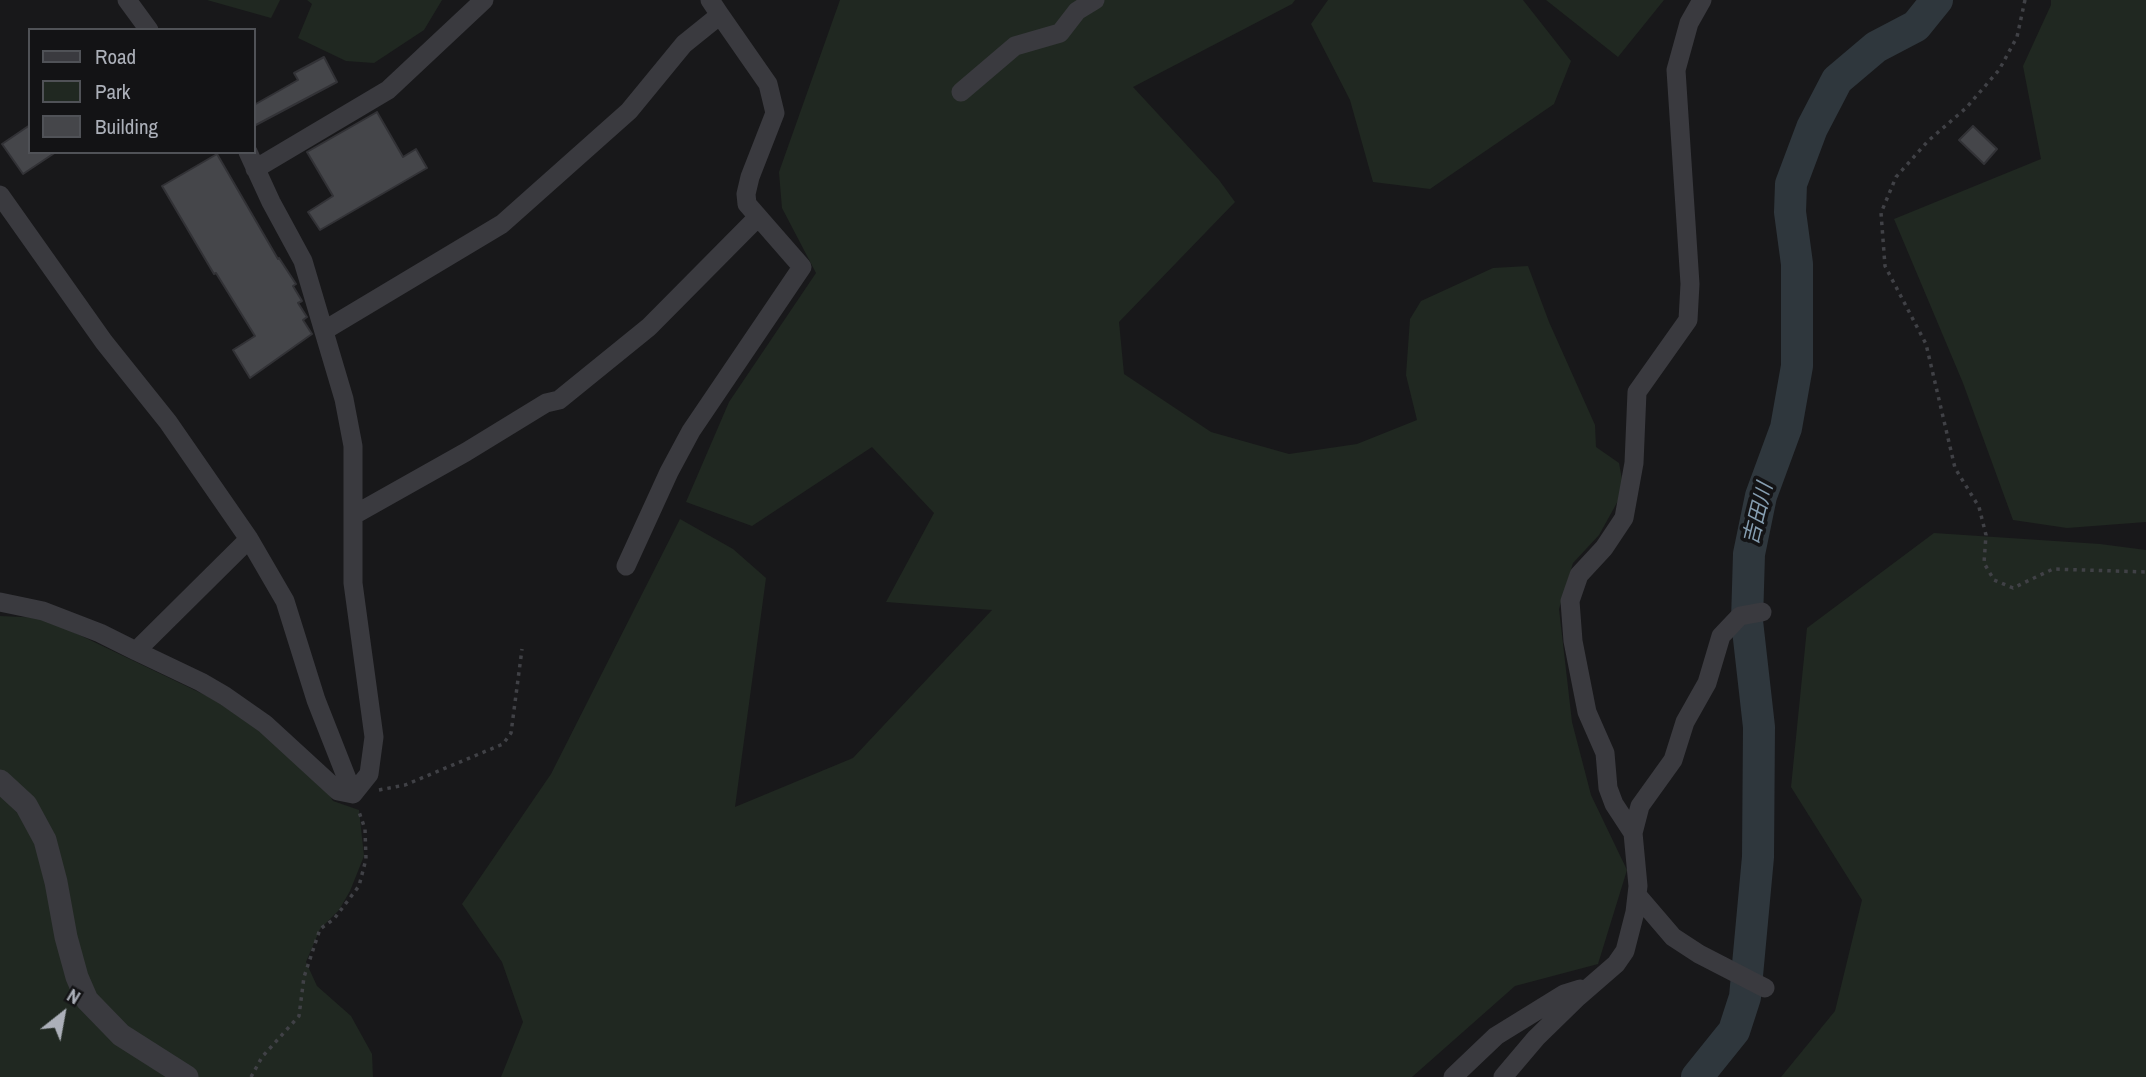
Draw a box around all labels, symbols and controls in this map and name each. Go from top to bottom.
legend [28,28,256,154]
text: Road [95,42,136,71]
text: Park [95,77,130,106]
text: Building [95,112,158,141]
water label: 吉田川 [1739,480,1779,548]
north arrow [28,979,98,1049]
text: N [62,982,85,1010]

